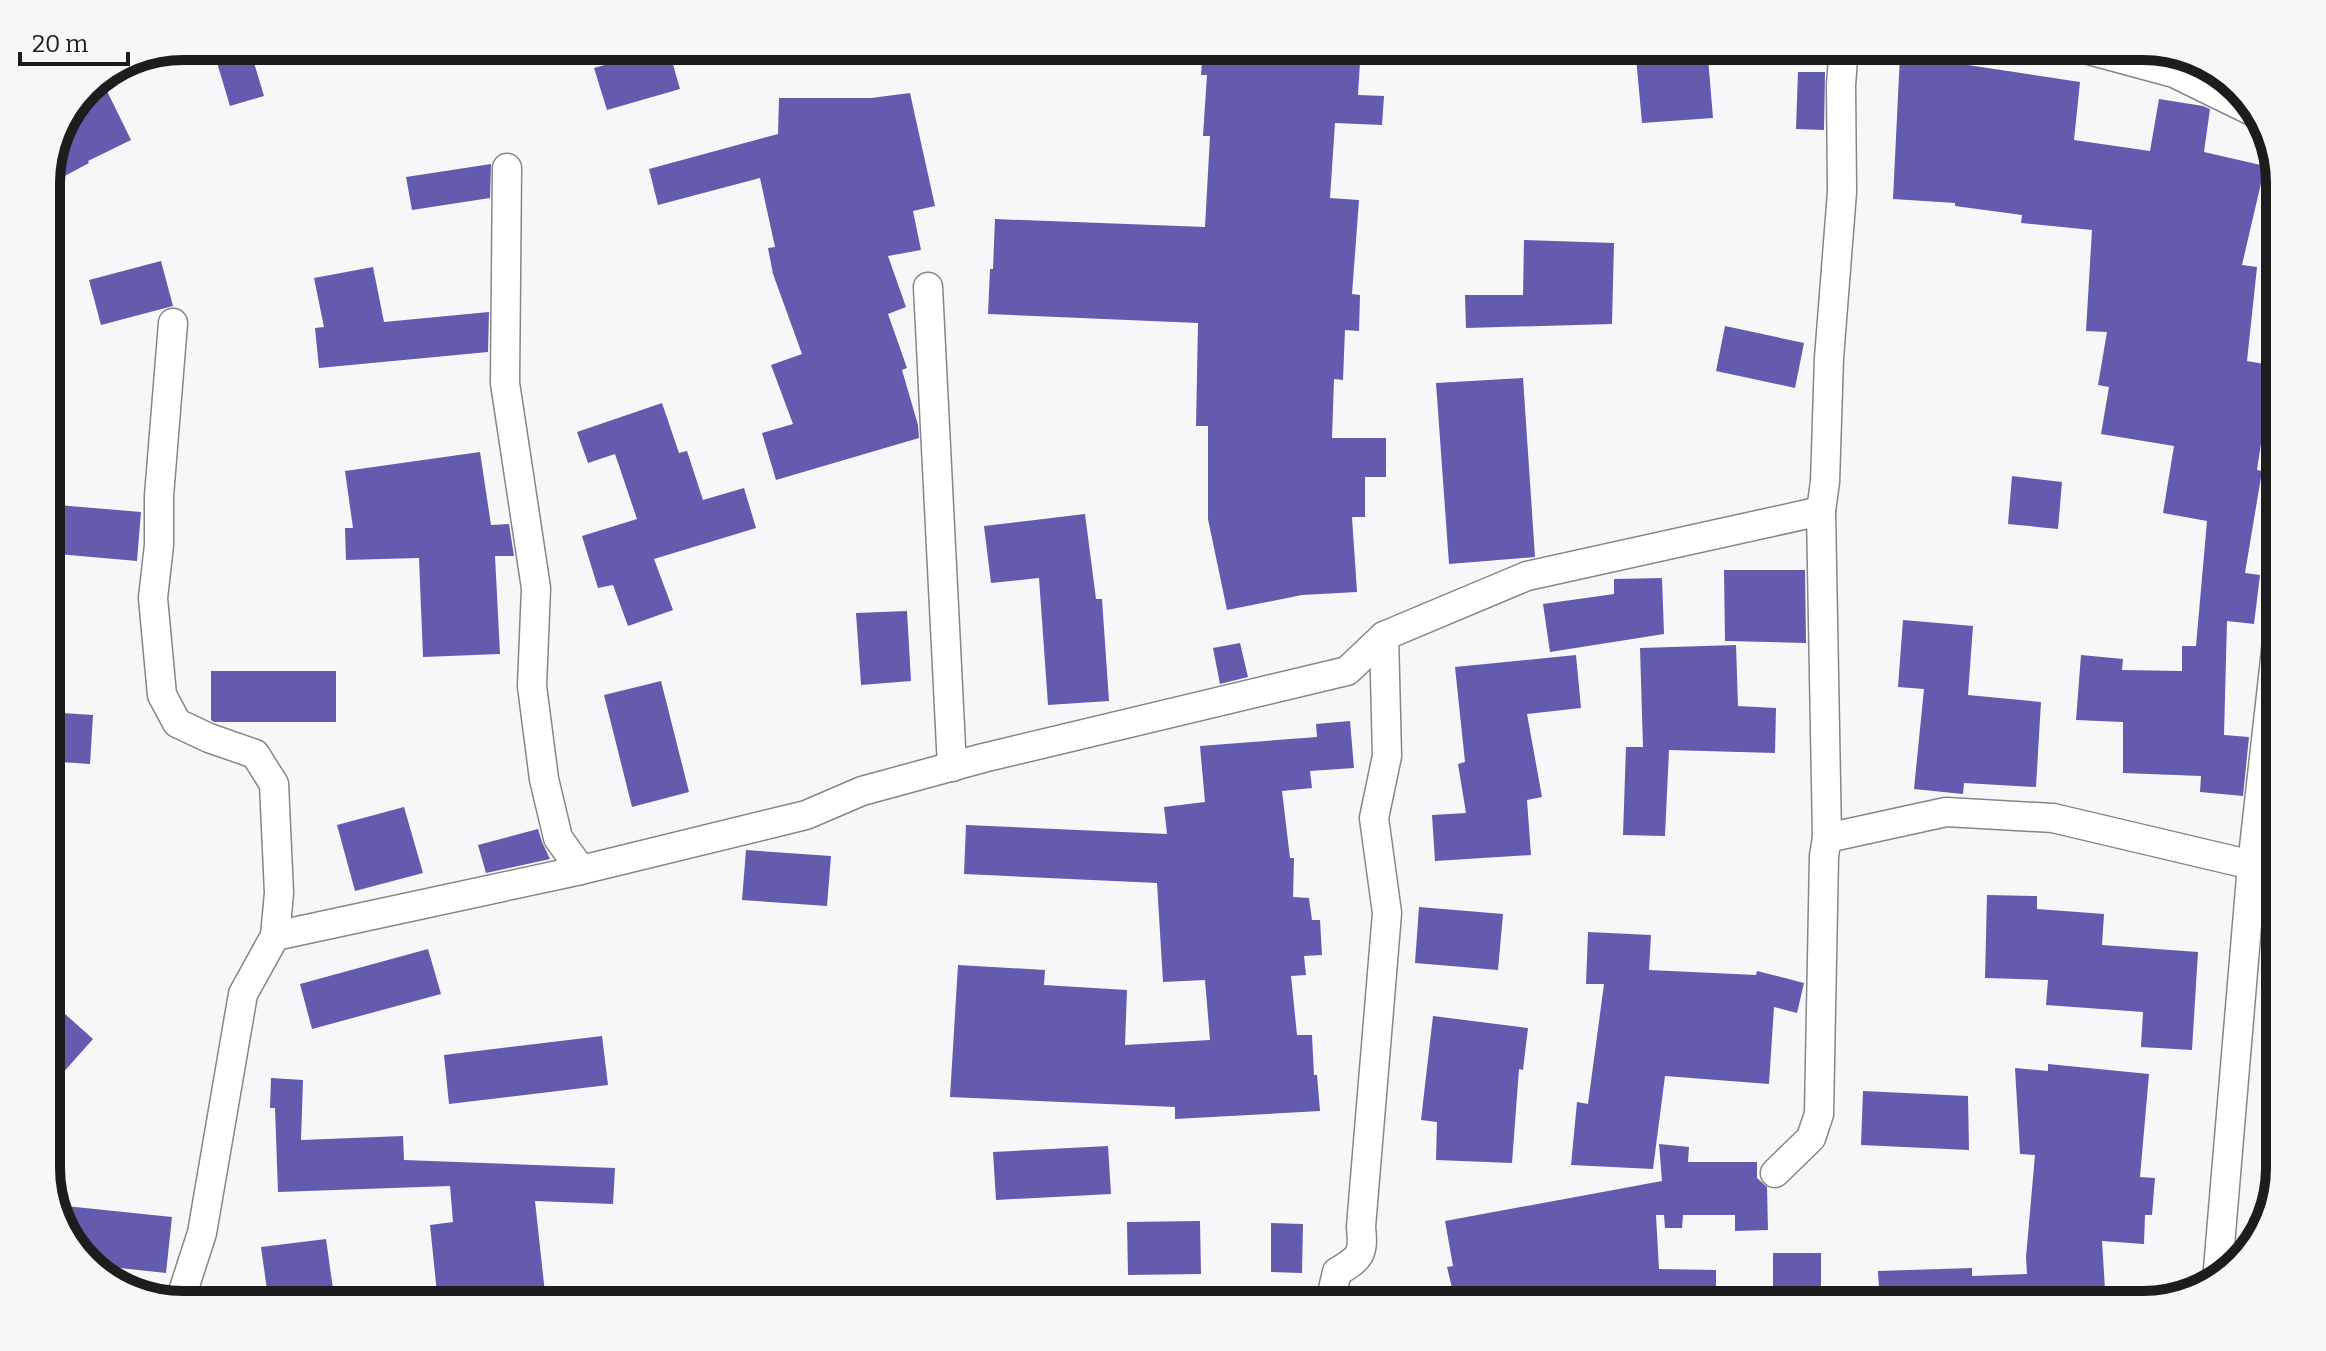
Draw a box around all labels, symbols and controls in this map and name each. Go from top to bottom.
scale bar [20,16,128,66]
text: 20 m [32,30,88,58]

